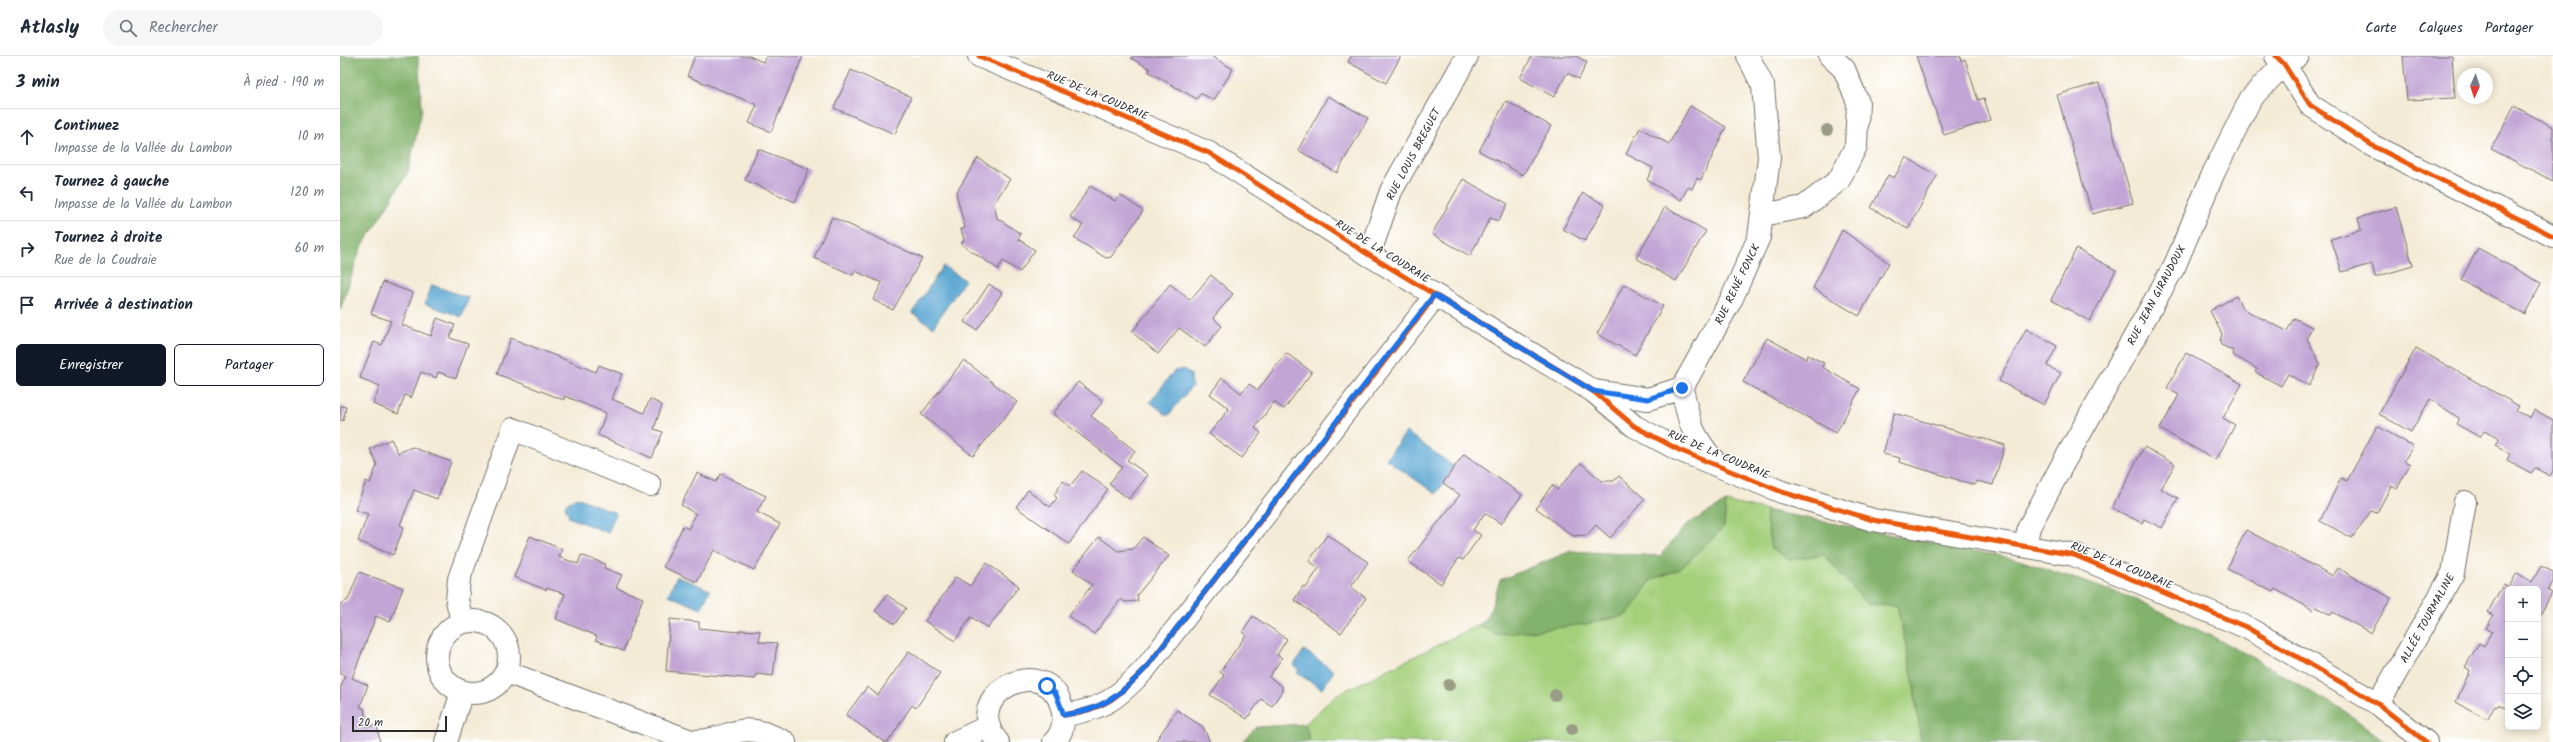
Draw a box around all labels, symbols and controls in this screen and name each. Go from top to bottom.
search box [103,10,383,46]
text: Atlasly [20,13,79,43]
text: Rechercher [149,16,217,40]
icon: search [117,17,139,39]
text: Carte [2365,17,2397,39]
text: Calques [2419,17,2463,39]
text: Partager [2485,17,2533,39]
street label: RUE DE LA COUDRAIE [1044,66,1152,126]
north arrow [2457,68,2493,104]
text: 3 min [16,69,60,96]
text: À pied · 190 m [243,72,324,93]
street label: RUE LOUIS BREGUET [1382,104,1446,204]
text: Continuez [54,114,119,138]
icon: ahead [16,126,38,148]
text: 10 m [298,126,324,147]
text: Impasse de la Vallée du Lambon [54,138,232,159]
text: Tournez à gauche [54,170,169,194]
icon: left [16,182,38,204]
text: 120 m [290,182,324,203]
text: Impasse de la Vallée du Lambon [54,194,232,215]
street label: RUE DE LA COUDRAIE [1332,215,1434,289]
text: Tournez à droite [54,226,162,250]
icon: right [16,238,38,260]
text: 60 m [295,238,324,259]
street label: RUE RENÉ FONCK [1711,240,1765,328]
street label: RUE JEAN GIRAUDOUX [2123,242,2191,349]
text: Rue de la Coudraie [54,250,157,271]
text: Arrivée à destination [54,293,193,317]
icon: arrive [16,294,38,316]
button: Enregistrer [16,344,166,386]
button: Partager [174,344,324,386]
route end [1673,379,1691,397]
street label: RUE DE LA COUDRAIE [1665,425,1773,485]
street label: RUE DE LA COUDRAIE [2068,537,2176,595]
street label: ALLÉE TOURMALINE [2396,570,2460,667]
map controls [2505,586,2541,730]
button: + [2505,586,2541,622]
button: − [2505,622,2541,658]
button: locate [2505,658,2541,694]
route start [1038,677,1056,695]
button: layers [2505,694,2541,730]
scale bar [352,714,447,733]
text: 20 m [358,714,383,732]

